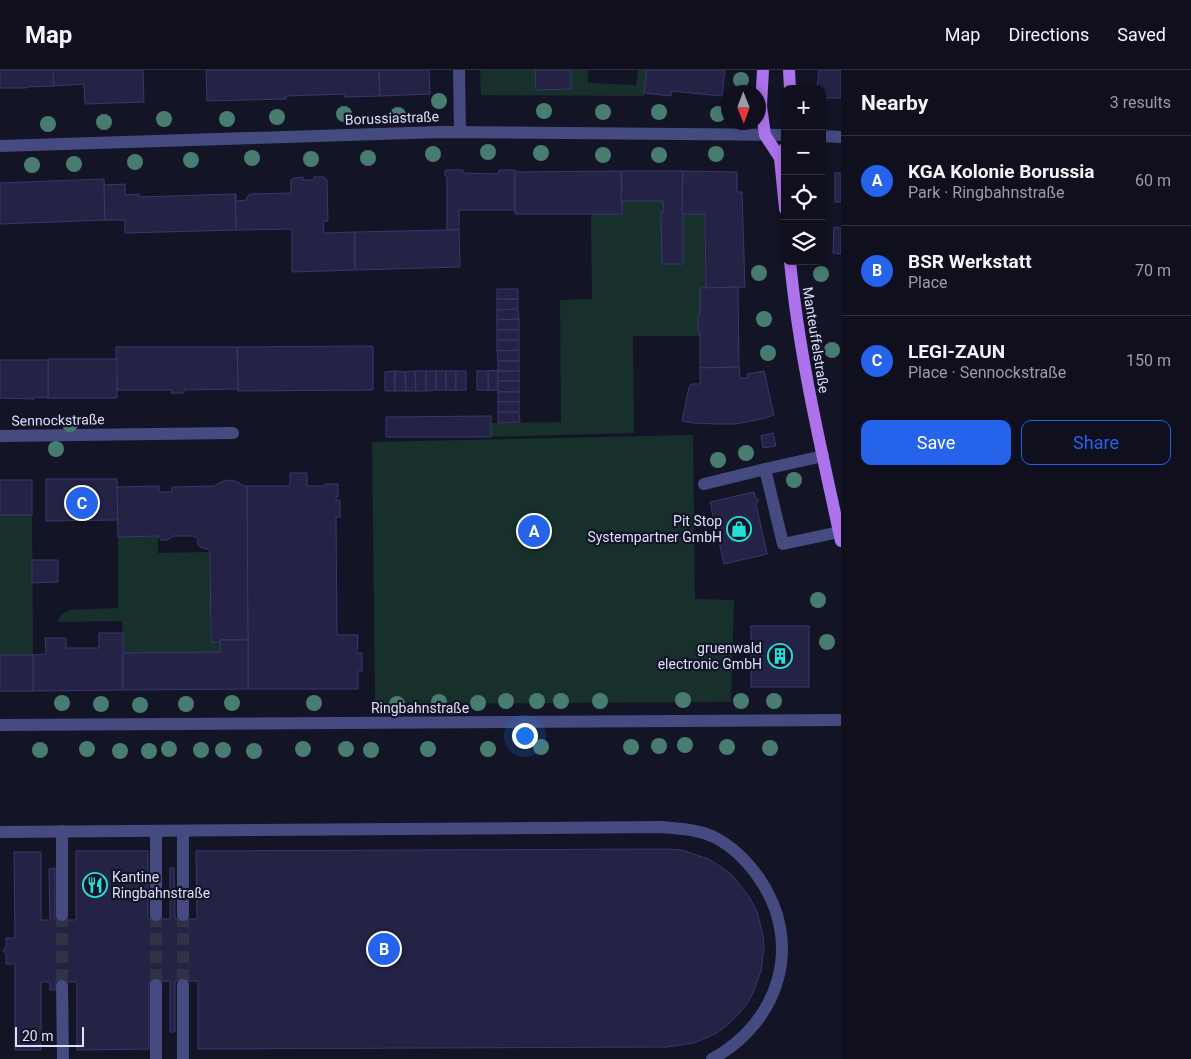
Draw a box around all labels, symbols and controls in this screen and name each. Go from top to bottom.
text: Map [25,21,72,49]
text: Map [945,24,980,45]
text: Directions [1008,24,1089,45]
text: Saved [1117,24,1166,45]
north arrow [721,85,766,130]
map controls [781,85,826,265]
button: + [781,85,826,130]
text: Nearby [861,91,928,115]
text: 3 results [1110,93,1171,112]
street label: Borussiastraße [345,108,439,128]
button: − [781,130,826,175]
text: KGA Kolonie Borussia [908,160,1094,183]
text: A [872,171,882,190]
text: 60 m [1135,171,1171,190]
button: locate [781,175,826,220]
text: Park · Ringbahnstraße [908,183,1065,202]
button: layers [781,220,826,265]
text: BSR Werkstatt [908,250,1032,273]
text: B [872,261,882,280]
text: 70 m [1135,261,1171,280]
text: Place [908,273,948,292]
street label: Manteuffelstraße [800,286,832,394]
text: LEGI-ZAUN [908,340,1005,363]
text: C [872,351,882,370]
text: 150 m [1126,351,1171,370]
text: Place · Sennockstraße [908,363,1066,382]
street label: Sennockstraße [11,411,105,429]
button: Save [861,420,1011,465]
button: Share [1021,420,1171,465]
pin: C [66,484,98,522]
pin: A [518,512,550,550]
place label: Pit Stop Systempartner GmbH [587,513,722,545]
shop icon: Pit Stop Systempartner GmbH [726,516,752,542]
place label: gruenwald electronic GmbH [658,640,762,672]
building icon: gruenwald electronic GmbH [767,643,793,669]
street label: Ringbahnstraße [371,700,469,716]
your location [512,723,538,749]
place label: Kantine Ringbahnstraße [112,869,210,901]
restaurant icon: Kantine Ringbahnstraße [82,872,108,898]
pin: B [368,930,400,968]
scale bar [15,1024,84,1047]
text: 20 m [22,1028,54,1044]

